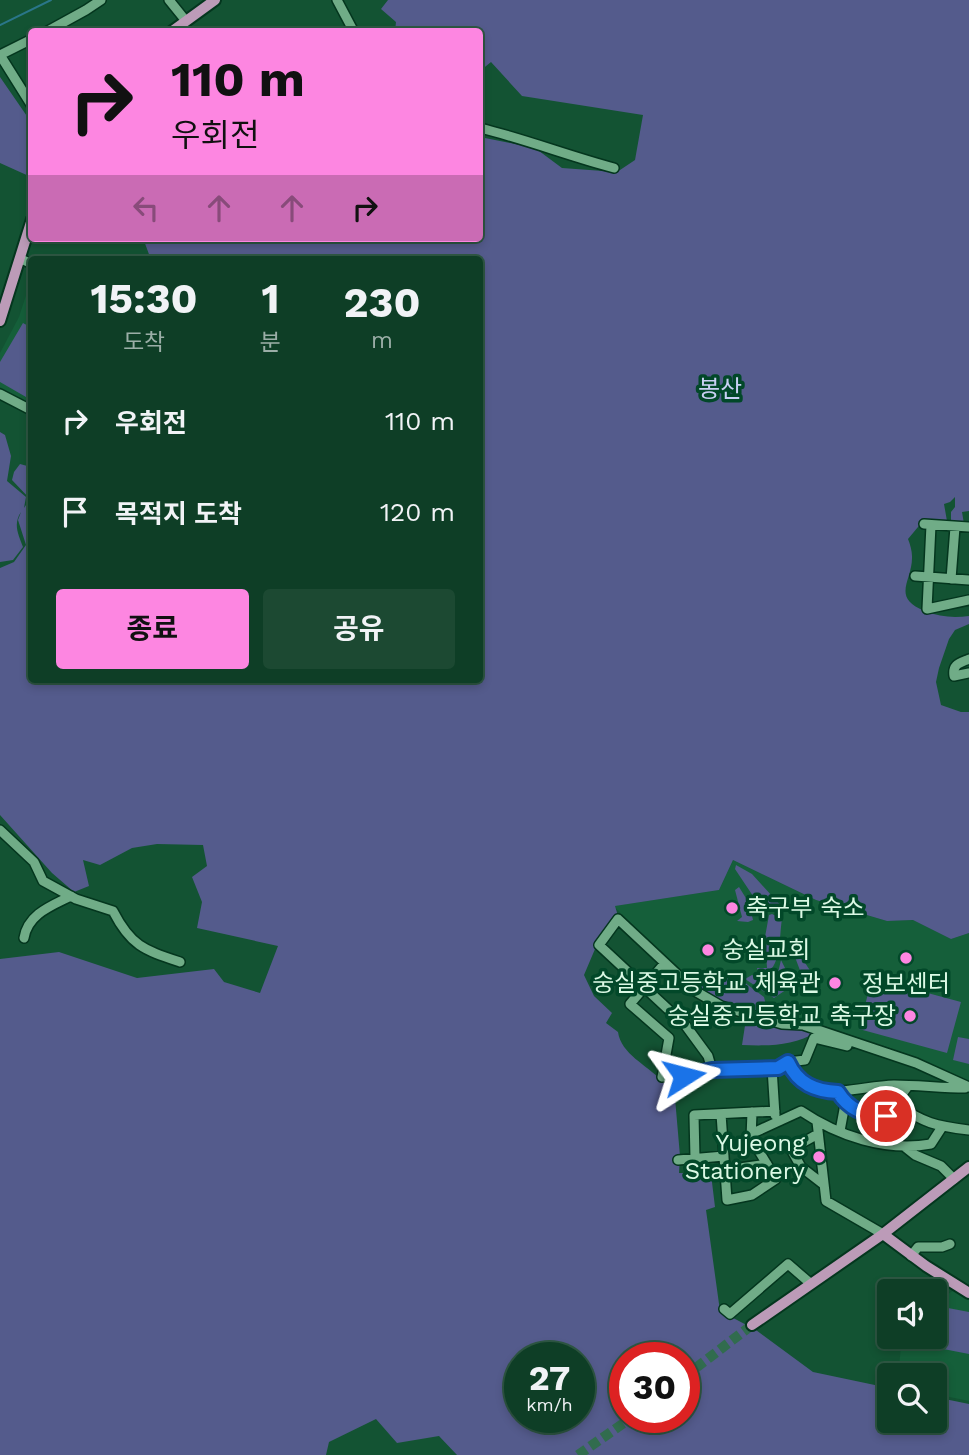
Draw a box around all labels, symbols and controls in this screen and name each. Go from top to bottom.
text: 110 m [171,50,305,108]
icon: right [56,56,147,147]
text: 우회전 [171,116,259,154]
icon: left [127,189,165,227]
icon: ahead [200,189,238,227]
icon: ahead [273,189,311,227]
icon: right [346,189,384,227]
text: 15:30 [90,274,198,323]
text: 1 [262,274,280,323]
text: 230 [344,278,421,327]
text: m [371,327,393,354]
text: 도착 [123,329,165,356]
text: 분 [260,329,281,356]
park label: 봉산 [698,375,742,403]
icon: right [56,402,94,440]
text: 110 m [385,406,455,436]
text: 우회전 [115,408,187,438]
icon: arrive [56,493,94,531]
text: 120 m [380,497,455,527]
text: 목적지 도착 [115,499,242,529]
button: 종료 [56,589,249,669]
button: 공유 [263,589,455,669]
place label: 축구부 숙소 [746,894,865,922]
marker: 축구부 숙소 [724,900,740,916]
place label: 숭실교회 [722,936,810,964]
marker: 숭실교회 [700,942,716,958]
marker: 정보센터 [898,950,914,966]
place label: 숭실중고등학교 체육관 [592,969,821,997]
place label: 정보센터 [862,970,950,998]
marker: 숭실중고등학교 체육관 [827,975,843,991]
place label: 숭실중고등학교 축구장 [667,1002,896,1030]
marker: 숭실중고등학교 축구장 [902,1008,918,1024]
position arrow [647,1039,721,1113]
pin [856,1086,916,1146]
icon: arrive [867,1097,905,1135]
place label: Yujeong Stationery [685,1129,806,1185]
marker: Yujeong Stationery [811,1149,827,1165]
map controls [877,1279,947,1433]
button: sound [877,1279,947,1349]
speed limit sign: 30 [609,1342,700,1433]
text: 27 [529,1357,570,1399]
button: search [877,1363,947,1433]
text: km/h [526,1394,573,1415]

